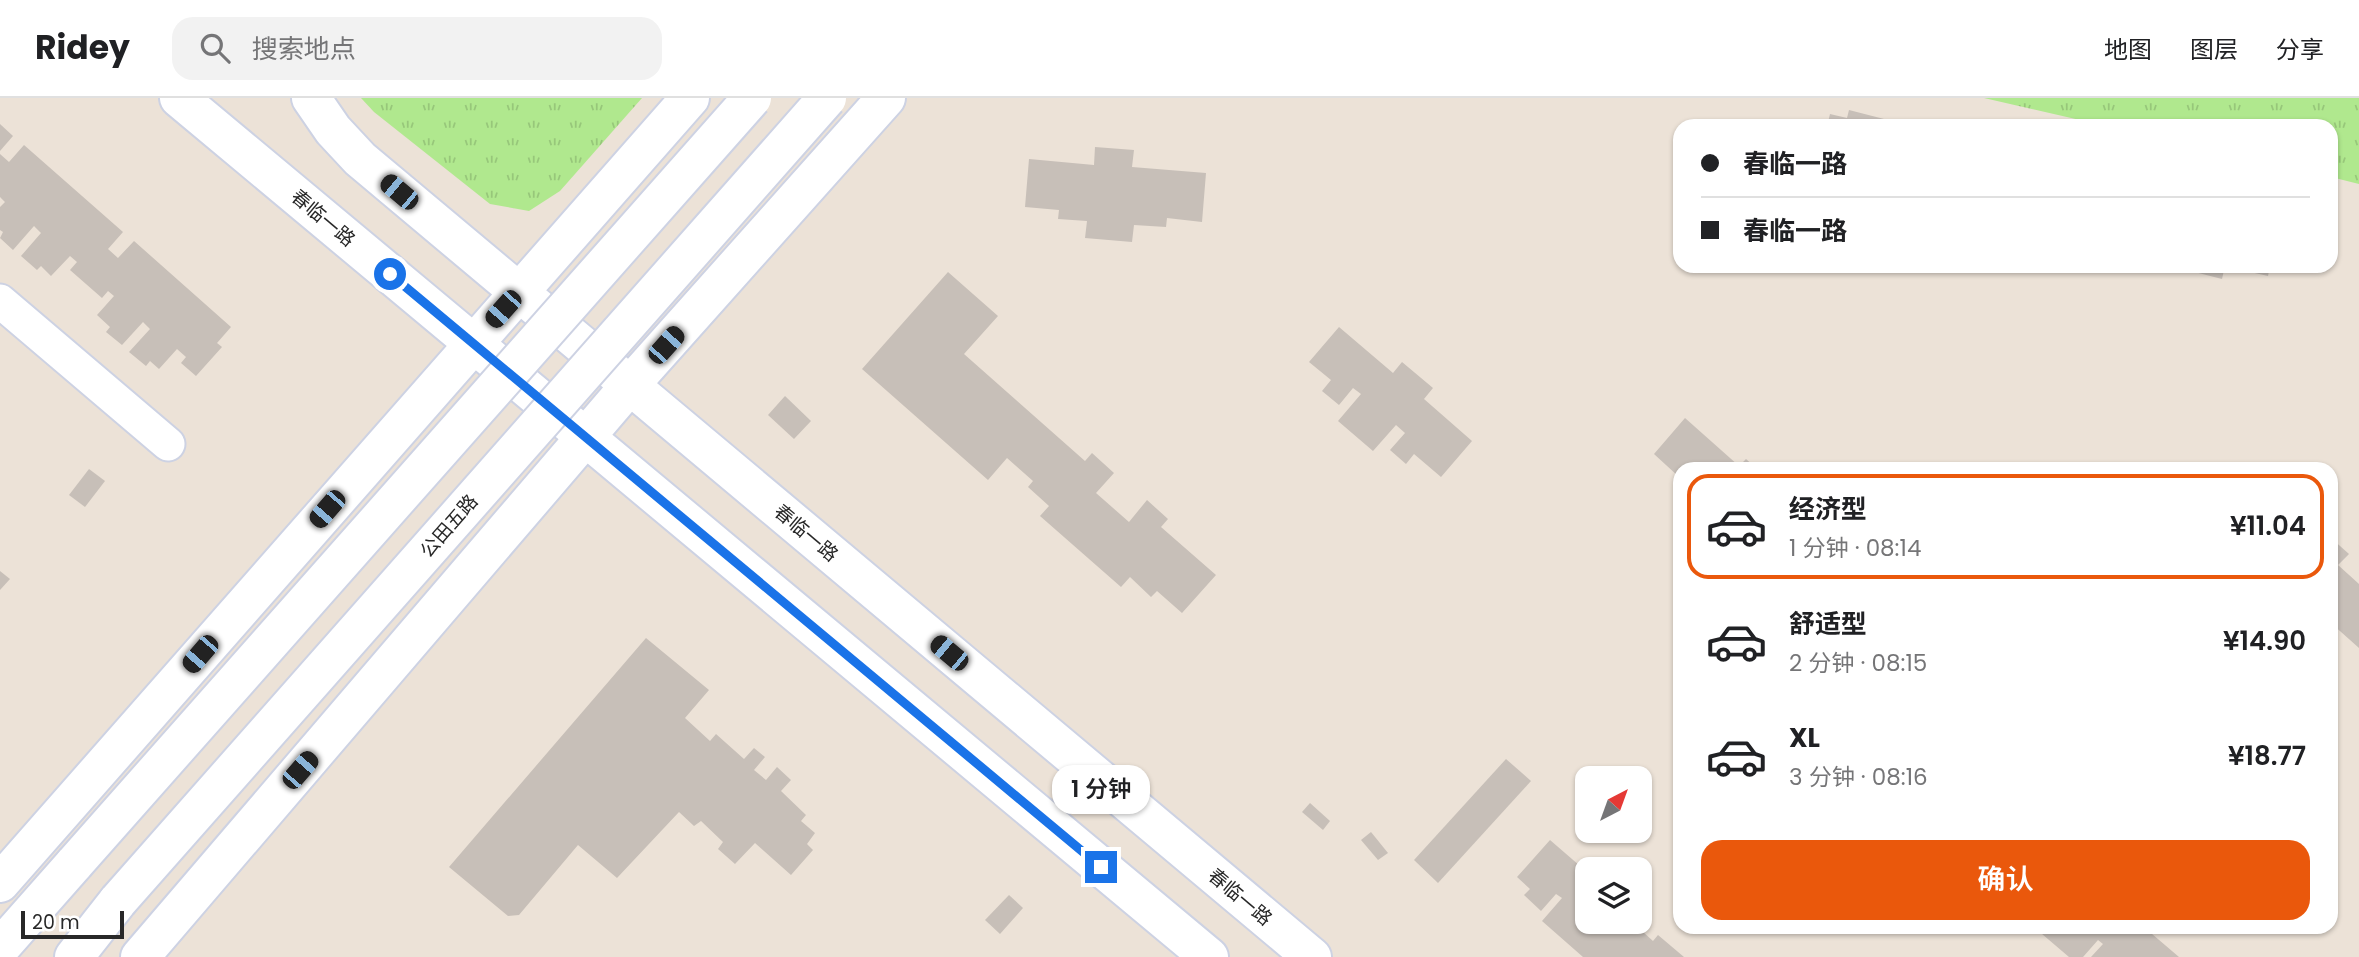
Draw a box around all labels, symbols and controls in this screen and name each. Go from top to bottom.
search box [172,17,662,80]
text: Ridey [35,24,130,71]
icon: search [196,29,234,67]
text: 搜索地点 [252,31,356,67]
text: 地图 [2104,33,2152,66]
text: 图层 [2190,33,2238,66]
text: 分享 [2276,33,2324,66]
text: 春临一路 [1743,146,1847,182]
car [377,170,422,214]
street label: 春临一路 [285,183,361,253]
text: 春临一路 [1743,213,1847,249]
route start [374,258,406,290]
car [482,286,525,332]
car [645,322,688,368]
car [306,486,349,532]
street label: 公田五路 [414,488,484,564]
text: 经济型 [1789,491,1867,527]
icon: car [1705,495,1768,558]
street label: 春临一路 [768,498,844,568]
text: ¥11.04 [2230,508,2306,544]
text: 1 分钟 · 08:14 [1789,532,1921,564]
text: 舒适型 [1789,606,1867,642]
icon: car [1705,610,1768,673]
text: ¥14.90 [2223,623,2306,659]
car [179,631,222,677]
car [927,631,972,675]
text: 2 分钟 · 08:15 [1789,647,1927,679]
text: XL [1789,720,1820,756]
icon: car [1705,725,1768,788]
text: ¥18.77 [2228,738,2306,774]
car [279,747,322,793]
text: 3 分钟 · 08:16 [1789,761,1928,793]
callout: 1 分钟 [1052,766,1150,814]
north arrow [1575,766,1652,844]
map controls [1575,766,1652,934]
text: 1 分钟 [1071,773,1131,805]
button: 确认 [1701,840,2310,920]
route end [1085,851,1117,883]
button: layers [1575,857,1652,934]
street label: 春临一路 [1202,862,1278,932]
scale bar [21,908,124,940]
text: 20 m [32,909,80,936]

